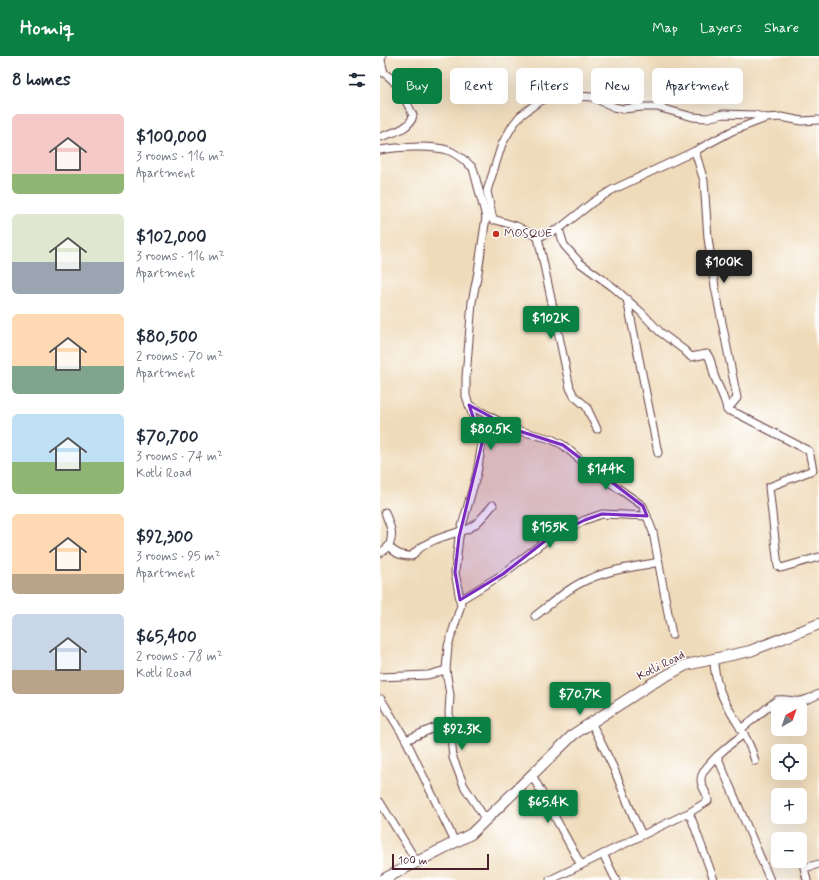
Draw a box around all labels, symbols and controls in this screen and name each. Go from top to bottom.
text: Homiq [20,16,74,41]
text: Map [652,19,678,37]
text: Layers [700,19,742,37]
text: Share [764,19,799,37]
chip: Buy [392,68,442,104]
chip: Rent [450,68,508,104]
chip: Filters [516,68,583,104]
chip: New [591,68,644,104]
chip: Apartment [652,68,743,104]
text: 8 homes [12,69,71,91]
icon: filters [346,69,368,91]
text: $100,000 [136,126,207,148]
icon: home [44,130,92,178]
text: 3 rooms · 116 m² [136,148,225,165]
text: Apartment [136,165,195,182]
text: $102,000 [136,226,207,248]
place label: MOSQUE [504,226,552,242]
marker: MOSQUE [491,229,501,239]
icon: home [44,230,92,278]
text: 3 rooms · 116 m² [136,248,225,265]
pin: $100K [696,250,752,284]
text: $100K [705,254,743,271]
text: Apartment [136,265,195,282]
pin: $102K [523,306,579,340]
text: $102K [532,310,570,327]
text: $80,500 [136,326,198,348]
icon: home [44,330,92,378]
text: 2 rooms · 70 m² [136,348,223,365]
text: Apartment [136,365,195,382]
pin: $80.5K [458,417,524,451]
text: $80.5K [470,421,512,438]
text: $70,700 [136,426,198,448]
icon: home [44,430,92,478]
text: 3 rooms · 74 m² [136,448,223,465]
pin: $144K [578,457,634,491]
text: $144K [587,461,625,478]
text: Kotli Road [136,465,192,482]
pin: $155K [522,515,578,549]
text: $155K [532,519,568,536]
text: $92,300 [136,526,193,548]
icon: home [44,530,92,578]
text: 3 rooms · 95 m² [136,548,220,565]
text: Apartment [136,565,195,582]
text: $65,400 [136,626,197,648]
icon: home [44,630,92,678]
street label: Kotli Road [634,647,688,685]
text: 2 rooms · 78 m² [136,648,223,665]
text: Kotli Road [136,665,192,682]
pin: $70.7K [547,682,613,716]
text: $70.7K [559,686,601,703]
north arrow [771,700,807,736]
map controls [771,700,807,868]
pin: $92.3K [429,717,495,751]
text: $92.3K [443,721,481,738]
button: locate [771,744,807,780]
button: + [771,788,807,824]
pin: $65.4K [515,790,581,824]
text: $65.4K [528,794,568,811]
button: − [771,832,807,868]
scale bar [392,852,489,871]
text: 100 m [398,854,428,868]

